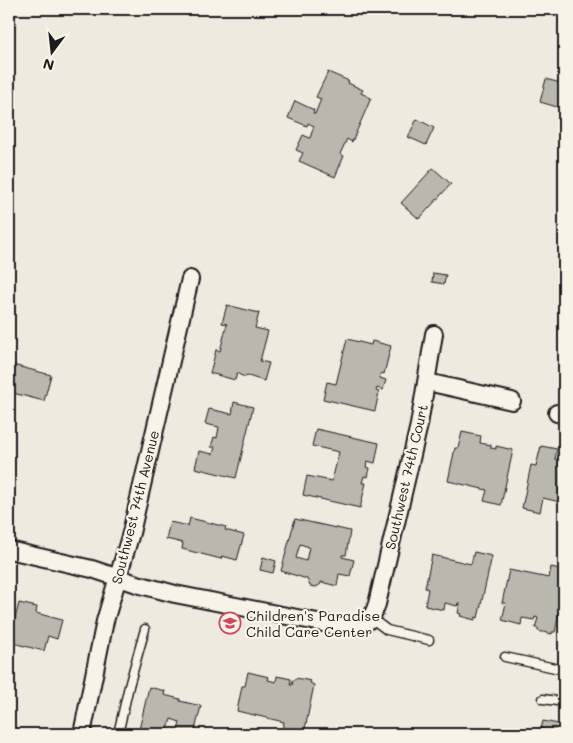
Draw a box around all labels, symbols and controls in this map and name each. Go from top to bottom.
north arrow [28,28,78,78]
text: N [41,54,56,76]
street label: Southwest 74th Court [380,402,432,552]
street label: Southwest 74th Avenue [107,428,163,586]
place label: Children's Paradise Child Care Center [246,606,380,641]
school or university icon: Children's Paradise Child Care Center [218,611,242,635]

